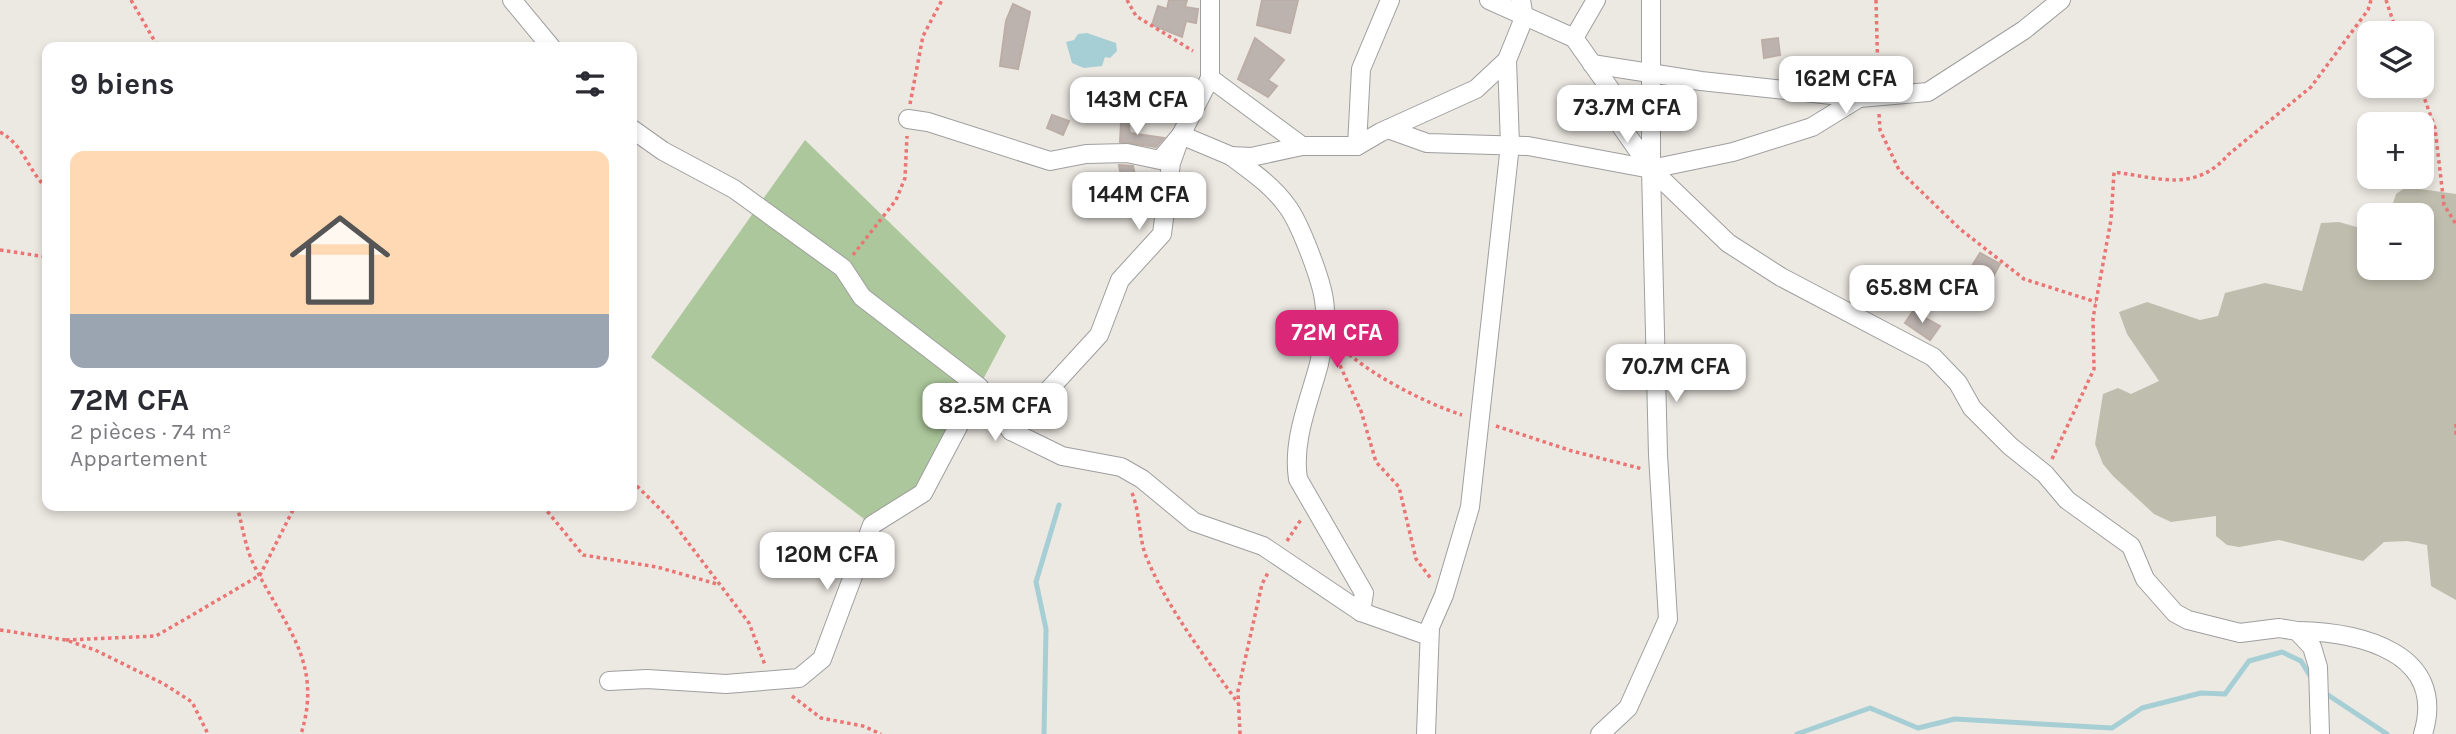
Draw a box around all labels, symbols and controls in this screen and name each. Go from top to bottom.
map controls [2357,21,2434,280]
button: layers [2357,21,2434,98]
pin: 162M CFA [1774,57,1918,116]
icon: filters [571,65,609,103]
text: 162M CFA [1795,65,1897,92]
text: 9 biens [70,66,175,102]
pin: 143M CFA [1065,78,1209,137]
text: 143M CFA [1086,86,1188,113]
pin: 73.7M CFA [1547,86,1707,145]
text: 73.7M CFA [1573,94,1681,121]
button: + [2357,112,2434,189]
pin: 144M CFA [1067,173,1211,232]
text: 144M CFA [1088,181,1190,208]
icon: home [277,197,403,323]
button: − [2357,203,2434,280]
pin: 65.8M CFA [1842,266,2002,325]
text: 65.8M CFA [1865,274,1979,301]
pin: 72M CFA [1272,310,1402,370]
text: 72M CFA [1291,319,1383,346]
pin: 70.7M CFA [1596,344,1756,404]
text: 70.7M CFA [1622,353,1730,380]
text: 72M CFA [70,382,189,418]
pin: 82.5M CFA [915,384,1075,443]
text: 82.5M CFA [938,392,1052,419]
text: 2 pièces · 74 m² [70,418,232,445]
text: Appartement [70,445,207,472]
pin: 120M CFA [755,532,899,592]
text: 120M CFA [776,541,878,568]

